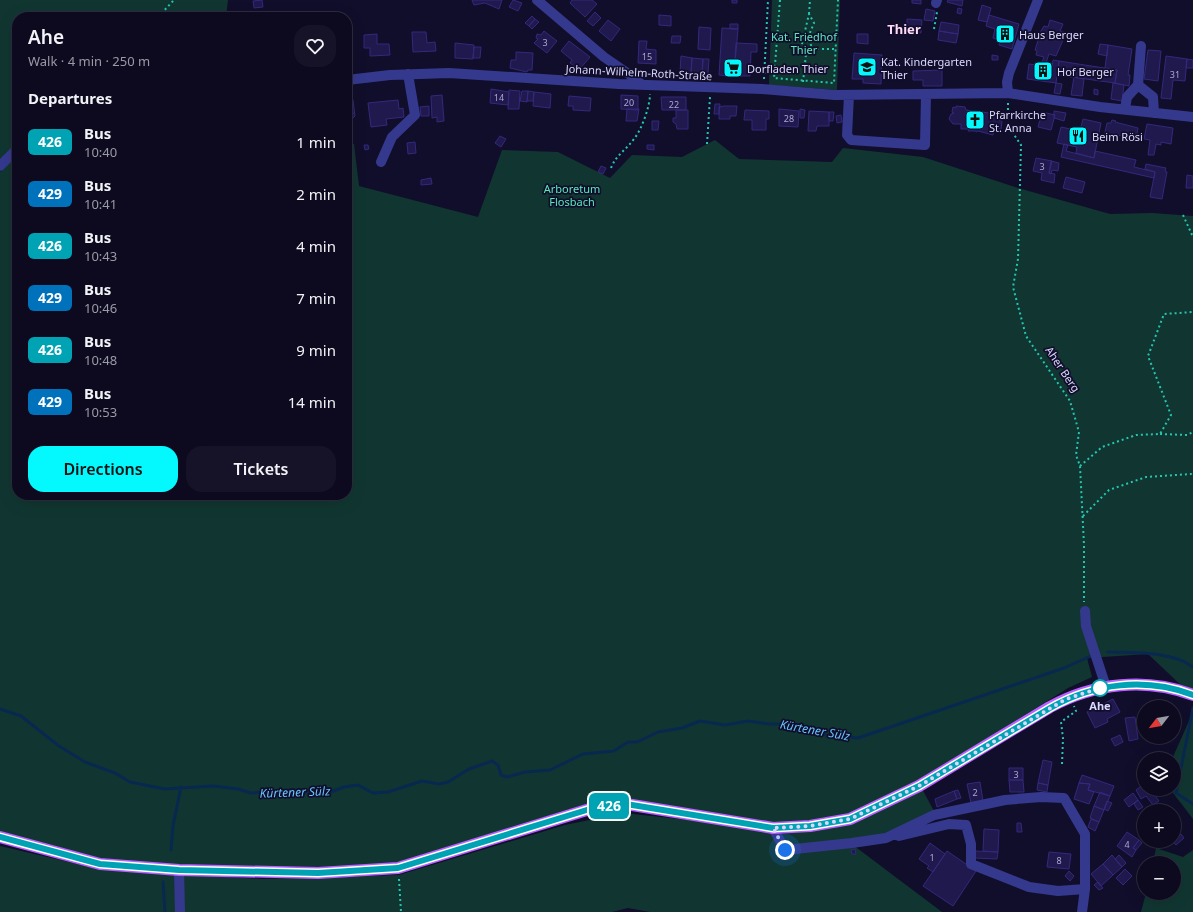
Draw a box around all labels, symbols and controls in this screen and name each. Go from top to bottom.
district label: Thier [887,20,921,38]
building icon: Haus Berger [994,23,1016,45]
text: Ahe [28,24,64,50]
button: heart [294,25,336,67]
place label: Haus Berger [1019,27,1084,42]
park label: Kat. Friedhof Thier [771,29,838,57]
house number: 3 [542,36,548,49]
house number: 15 [642,50,652,63]
text: Walk · 4 min · 250 m [28,52,150,70]
place label: Kat. Kindergarten Thier [881,54,972,82]
school or university icon: Kat. Kindergarten Thier [856,56,878,78]
supermarket icon: Dorfladen Thier [722,57,744,79]
building icon: Hof Berger [1032,60,1054,82]
street label: Johann-Wilhelm-Roth-Straße [564,61,713,83]
place label: Dorfladen Thier [747,61,829,76]
place label: Hof Berger [1057,64,1114,79]
house number: 31 [1170,68,1180,81]
text: Departures [28,88,112,108]
house number: 14 [494,91,504,104]
house number: 20 [624,96,634,109]
house number: 22 [669,98,679,111]
place label: Pfarrkirche St. Anna [989,107,1046,135]
church icon: Pfarrkirche St. Anna [964,109,986,131]
house number: 28 [784,112,794,125]
text: Bus [84,123,111,143]
restaurant icon: Beim Rösi [1067,125,1089,147]
place label: Beim Rösi [1092,129,1143,144]
text: 426 [38,132,62,151]
text: 1 min [296,132,336,152]
text: 10:40 [84,143,117,161]
house number: 3 [1039,160,1045,173]
text: Bus [84,175,111,195]
park label: Arboretum Flosbach [544,181,600,209]
text: 429 [38,184,62,203]
text: 2 min [296,184,336,204]
text: 10:41 [84,195,117,213]
text: Bus [84,227,111,247]
text: 426 [38,236,62,255]
text: 4 min [296,236,336,256]
text: 10:43 [84,247,117,265]
text: Bus [84,279,111,299]
text: 429 [38,288,62,307]
text: 7 min [296,288,336,308]
text: 10:46 [84,299,117,317]
text: Bus [84,331,111,351]
text: 426 [38,340,62,359]
text: 9 min [296,340,336,360]
street label: Aher Berg [1042,343,1084,395]
text: 10:48 [84,351,117,369]
text: Bus [84,383,111,403]
text: 429 [38,392,62,411]
text: 14 min [288,392,336,412]
text: 10:53 [84,403,117,421]
button: Directions [28,446,178,492]
button: Tickets [186,446,336,492]
marker: Ahe [1091,679,1109,697]
place label: Ahe [1089,698,1111,713]
north arrow [1137,700,1181,744]
map controls [1137,700,1181,900]
water label: Kürtener Sülz [779,715,852,745]
button: layers [1137,752,1181,796]
house number: 3 [1013,768,1019,781]
water label: Kürtener Sülz [259,782,331,802]
house number: 2 [972,786,978,799]
line badge: 426 [586,793,632,819]
text: 426 [597,796,621,815]
button: + [1137,804,1181,848]
house number: 4 [1124,838,1130,851]
your location [775,840,795,860]
house number: 1 [929,851,935,864]
house number: 8 [1056,854,1062,867]
button: − [1137,856,1181,900]

